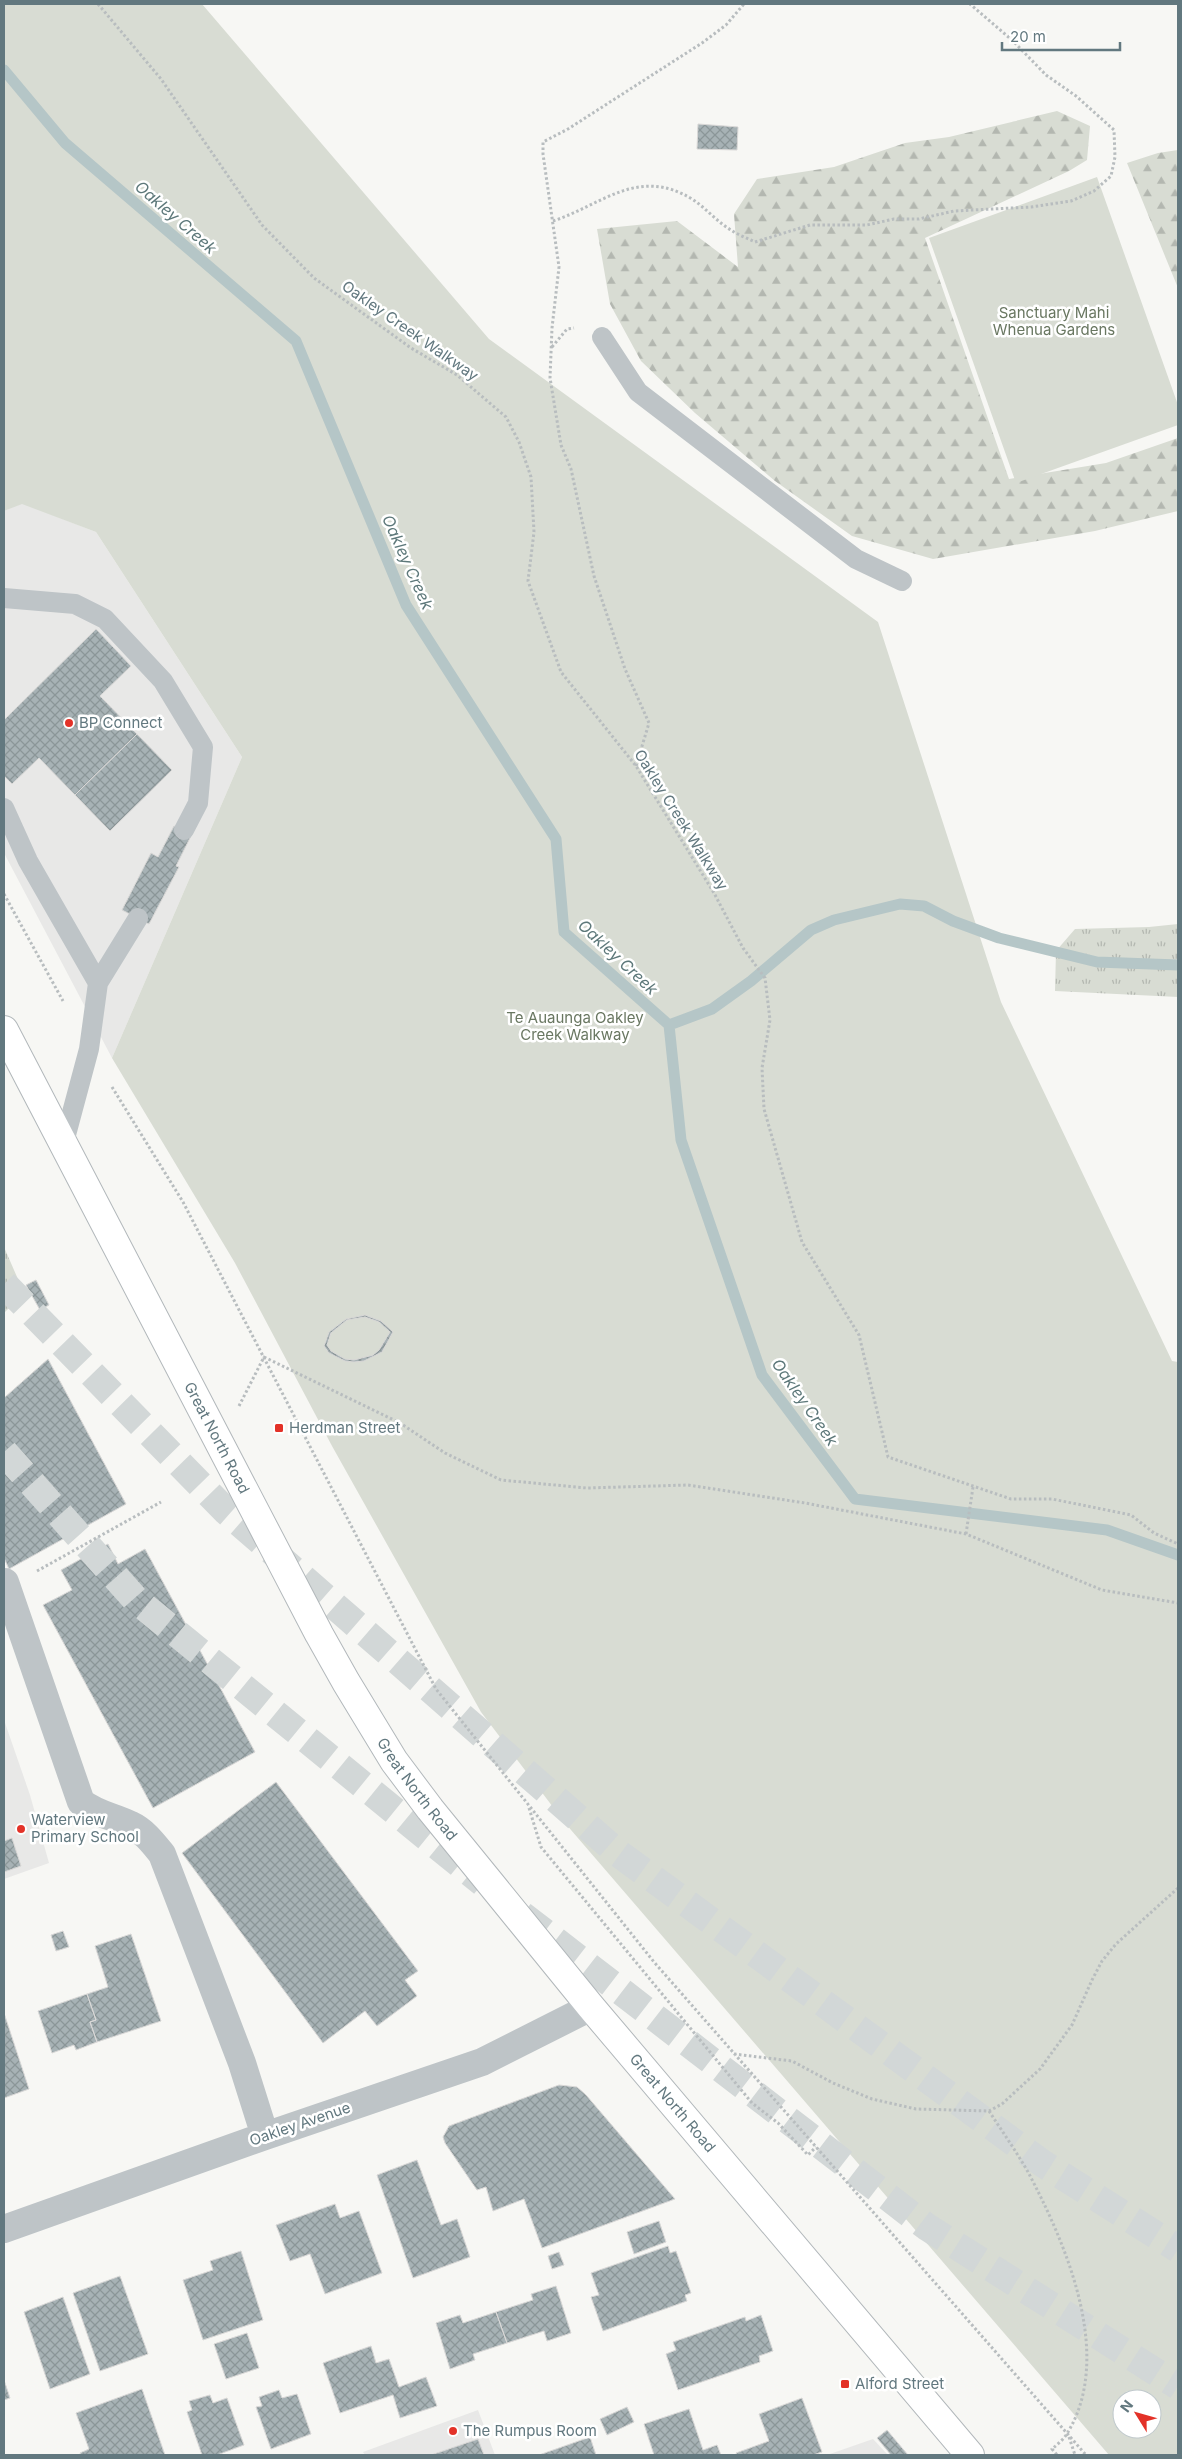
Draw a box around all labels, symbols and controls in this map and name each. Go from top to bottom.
scale bar [1002,20,1120,52]
text: 20 m [1010,27,1046,46]
water label: Oakley Creek [131,176,221,258]
street label: Oakley Creek Walkway [338,276,483,385]
park label: Sanctuary Mahi Whenua Gardens [993,303,1115,339]
water label: Oakley Creek [378,511,438,613]
place label: BP Connect [79,713,163,732]
marker: BP Connect [63,717,75,729]
street label: Oakley Creek Walkway [630,746,733,894]
water label: Oakley Creek [574,915,662,999]
park label: Te Auaunga Oakley Creek Walkway [506,1008,644,1044]
water label: Oakley Creek [768,1355,842,1450]
street label: Great North Road [180,1378,254,1497]
place label: Herdman Street [289,1418,401,1437]
marker: Herdman Street [273,1422,285,1434]
street label: Great North Road [373,1734,462,1844]
place label: Waterview Primary School [31,1810,139,1846]
marker: Waterview Primary School [15,1823,27,1835]
street label: Great North Road [626,2050,720,2156]
street label: Oakley Avenue [247,2097,353,2150]
place label: Alford Street [855,2374,944,2393]
marker: Alford Street [839,2378,851,2390]
north arrow [1112,2389,1162,2439]
text: N [1116,2396,1136,2415]
place label: The Rumpus Room [463,2421,597,2440]
marker: The Rumpus Room [447,2425,459,2437]

